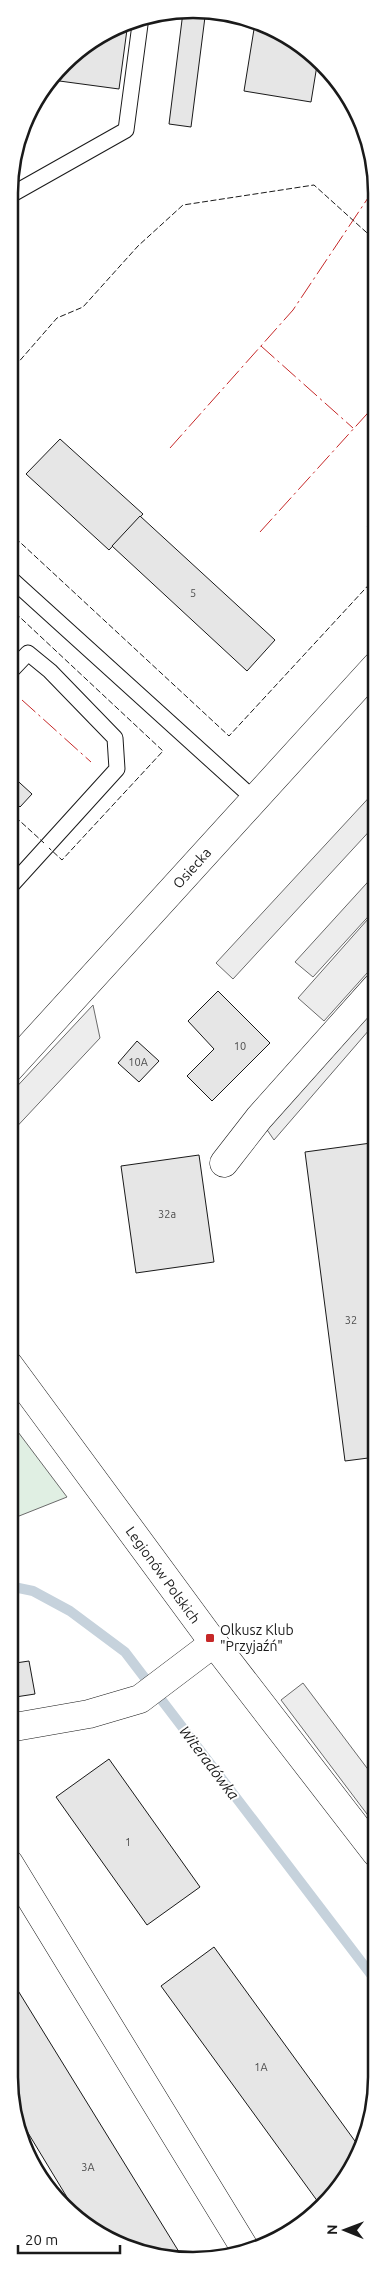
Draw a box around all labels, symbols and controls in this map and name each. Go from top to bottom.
house number: 5 [190,587,196,599]
street label: Osiecka [170,844,214,892]
house number: 10 [234,1040,246,1052]
house number: 10A [128,1056,149,1068]
house number: 32a [158,1208,176,1220]
house number: 32 [345,1314,357,1326]
street label: Legionów Polskich [122,1523,204,1627]
place label: Olkusz Klub "Przyjaźń" [220,1622,294,1654]
marker: Olkusz Klub "Przyjaźń" [204,1632,216,1644]
water label: Witeradówka [176,1723,243,1803]
house number: 1 [125,1836,131,1848]
house number: 1A [254,2061,269,2073]
house number: 3A [81,2161,96,2173]
north arrow [320,2205,370,2255]
scale bar [18,2222,120,2254]
text: N [324,2224,340,2235]
text: 20 m [25,2231,58,2248]

